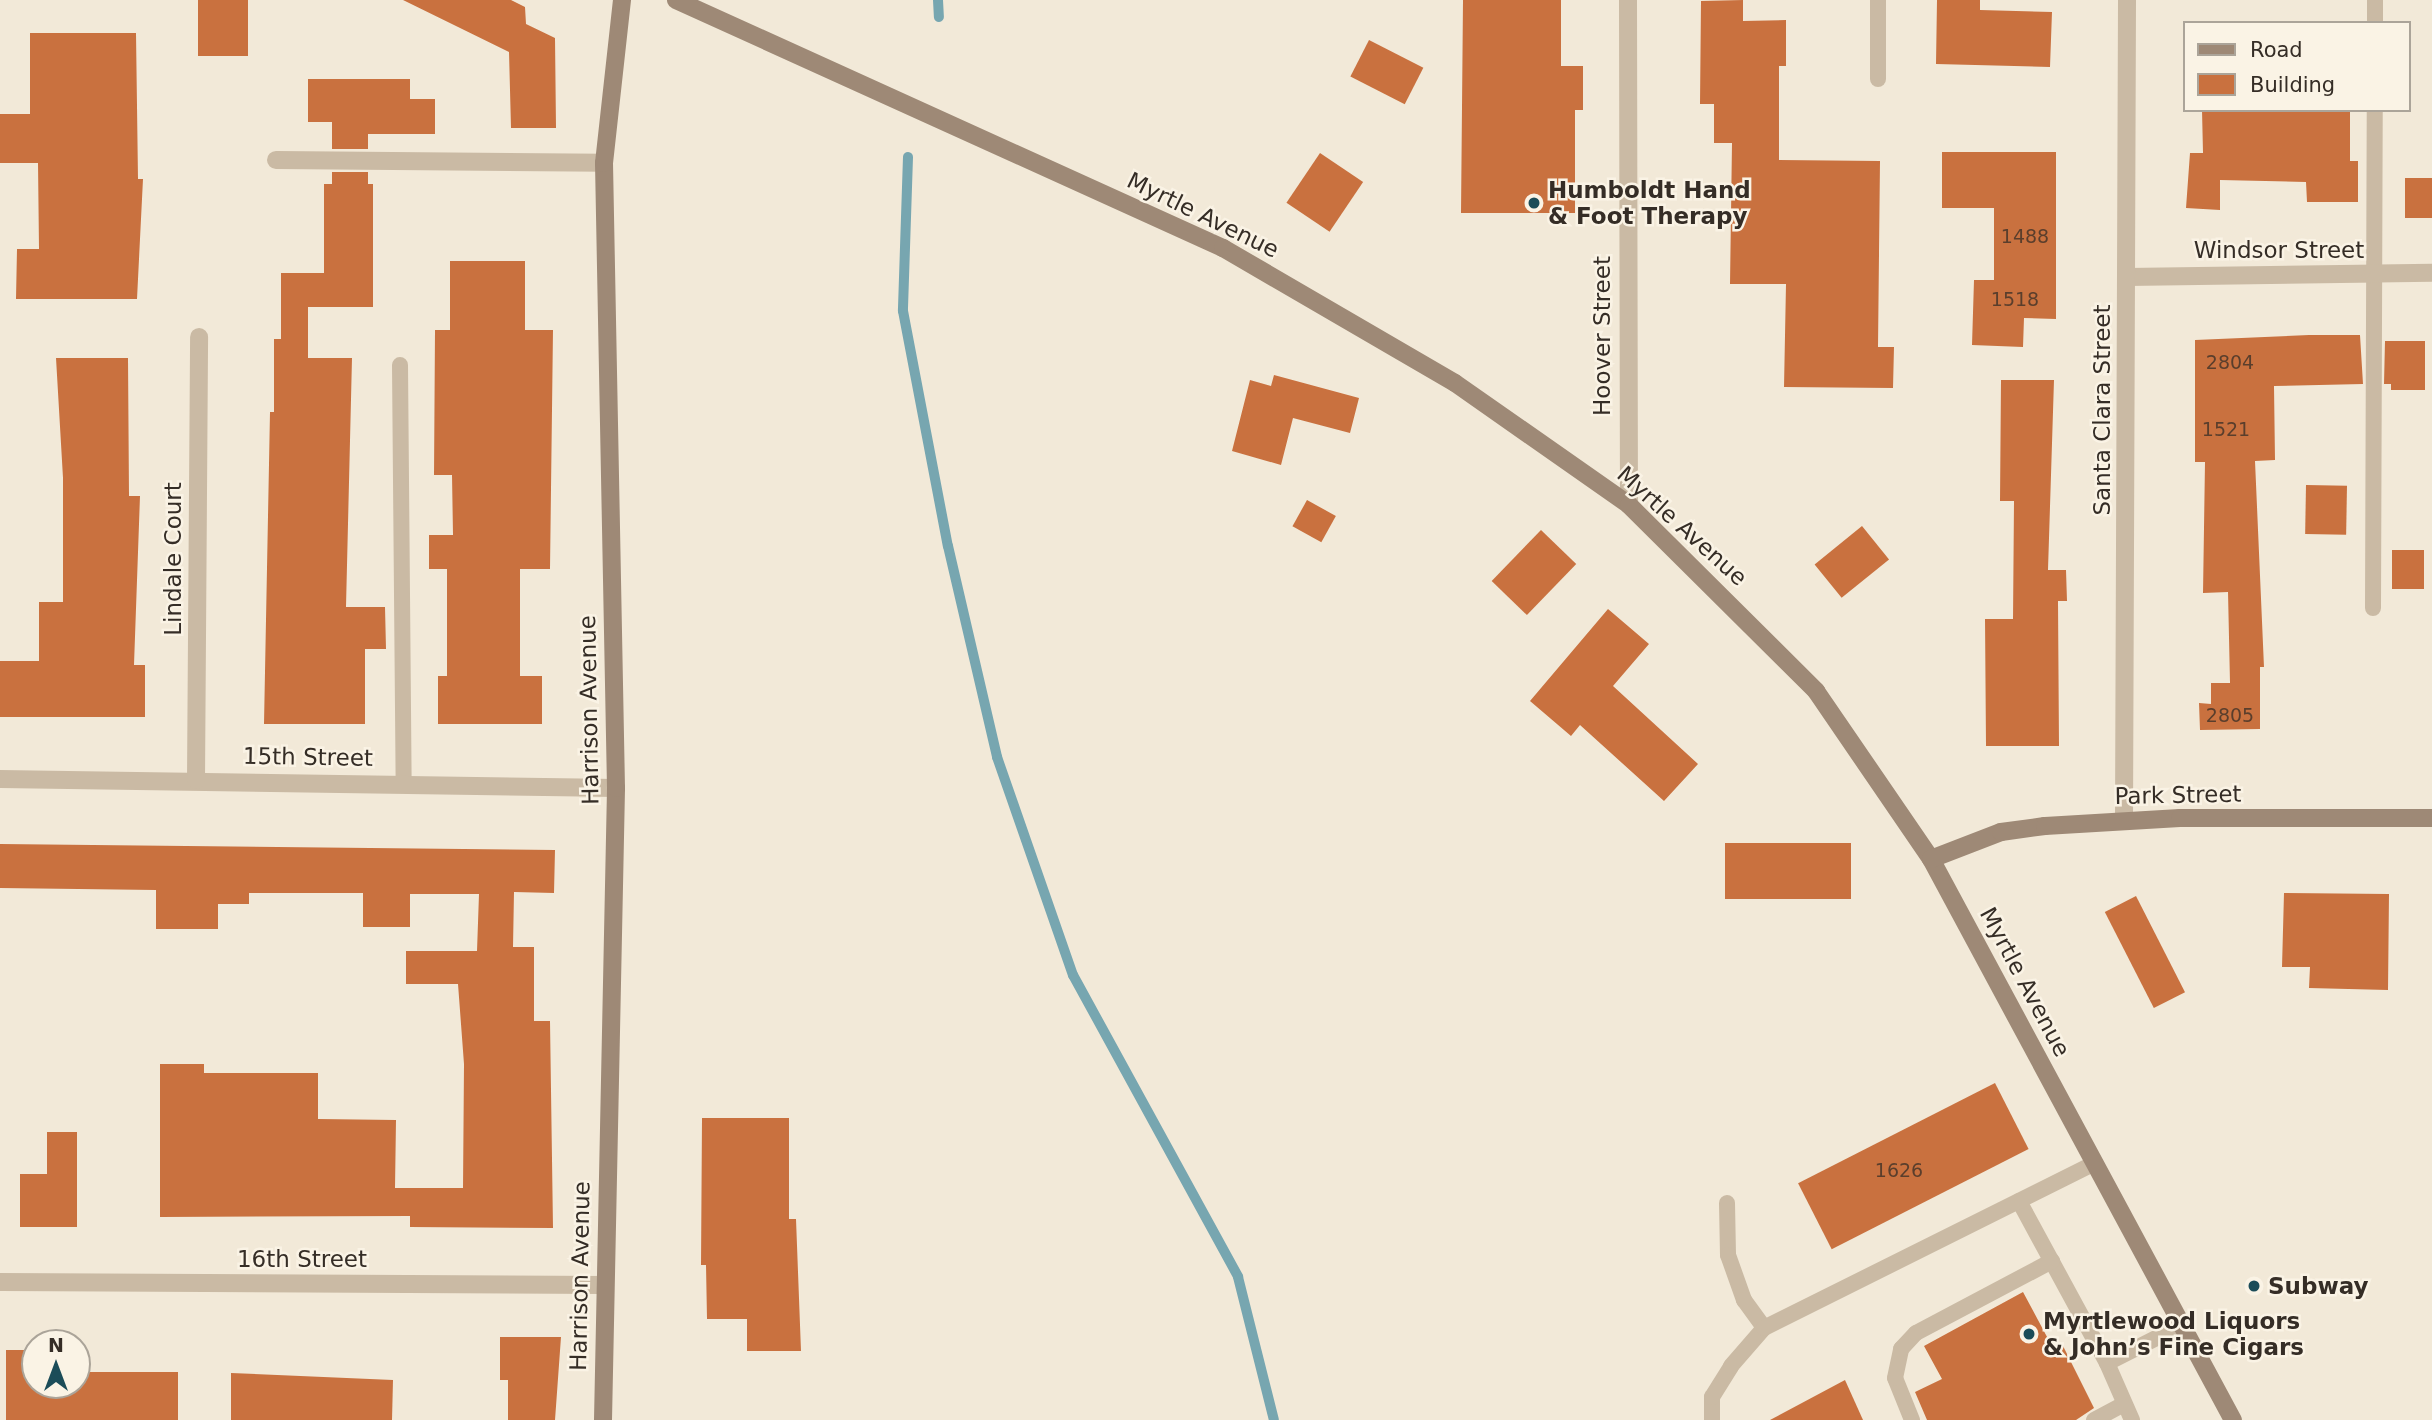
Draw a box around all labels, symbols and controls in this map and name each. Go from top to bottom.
legend [2184,21,2411,112]
text: Road [2250,38,2303,62]
text: Building [2250,73,2335,97]
street label: Myrtle Avenue [1123,166,1283,264]
place label: Humboldt Hand & Foot Therapy [1548,176,1751,230]
marker: Humboldt Hand & Foot Therapy [1526,195,1542,211]
house number: 1488 [2001,226,2049,248]
street label: Windsor Street [2194,236,2364,264]
street label: Hoover Street [1588,256,1616,416]
house number: 1518 [1991,289,2039,311]
street label: Santa Clara Street [2088,305,2116,515]
house number: 2804 [2206,352,2254,374]
house number: 1521 [2202,419,2250,441]
street label: Myrtle Avenue [1611,460,1753,592]
street label: Lindale Court [159,482,187,636]
street label: Harrison Avenue [574,615,604,805]
house number: 2805 [2206,705,2254,727]
street label: 15th Street [243,742,373,772]
street label: Park Street [2114,780,2242,810]
street label: Myrtle Avenue [1974,903,2076,1061]
house number: 1626 [1875,1160,1923,1182]
street label: Harrison Avenue [565,1181,595,1371]
street label: 16th Street [237,1245,367,1273]
place label: Subway [2268,1272,2368,1300]
marker: Subway [2246,1278,2262,1294]
place label: Myrtlewood Liquors & John’s Fine Cigars [2043,1307,2304,1361]
marker: Myrtlewood Liquors & John’s Fine Cigars [2021,1326,2037,1342]
north arrow [21,1329,91,1399]
text: N [48,1334,64,1356]

